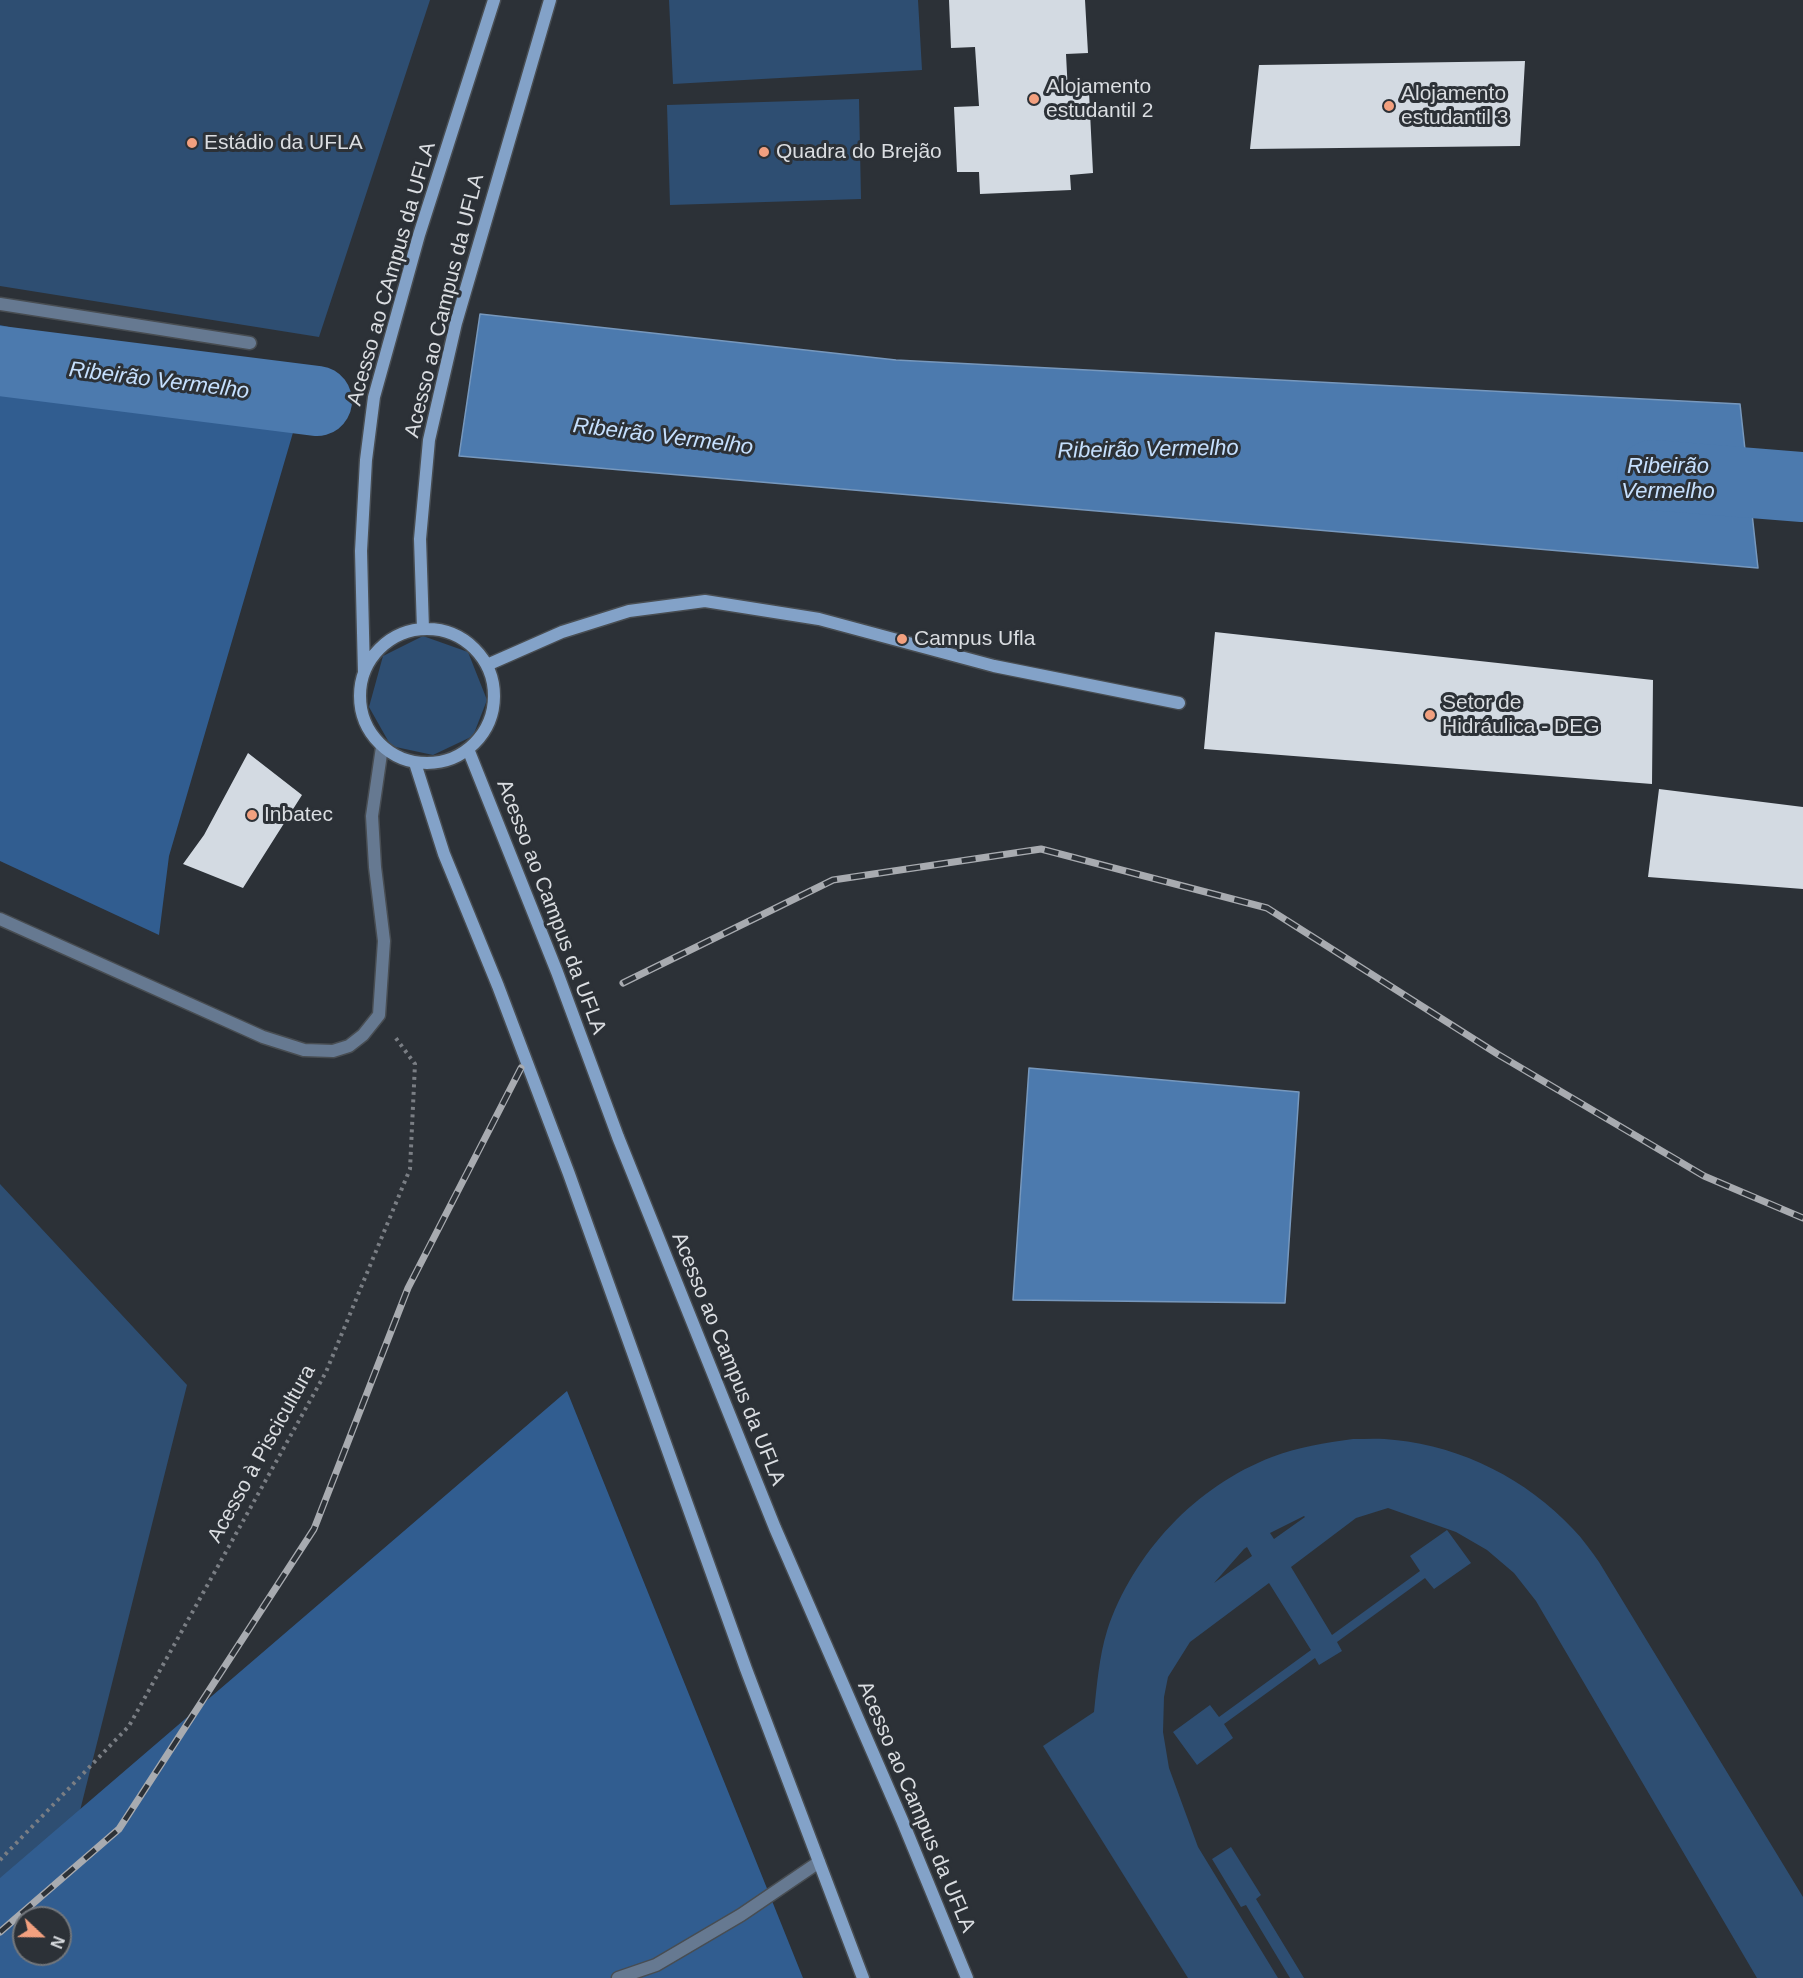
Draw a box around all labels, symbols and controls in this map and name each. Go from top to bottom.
place label: Alojamento estudantil 2 [1046,74,1153,124]
place label: Alojamento estudantil 3 [1401,81,1508,131]
marker: Alojamento estudantil 2 [1027,92,1041,106]
marker: Alojamento estudantil 3 [1382,99,1396,113]
place label: Estádio da UFLA [204,130,363,156]
marker: Estádio da UFLA [185,136,199,150]
street label: Acesso ao CAmpus da UFLA [342,139,442,409]
place label: Quadra do Brejão [776,139,942,165]
marker: Quadra do Brejão [757,145,771,159]
street label: Acesso ao Campus da UFLA [400,172,490,440]
water label: Ribeirão Vermelho [67,357,251,405]
water label: Ribeirão Vermelho [571,413,755,461]
water label: Ribeirão Vermelho [1057,435,1239,465]
water label: Ribeirão Vermelho [1621,454,1715,506]
place label: Campus Ufla [914,626,1035,652]
marker: Campus Ufla [895,632,909,646]
place label: Setor de Hidráulica - DEG [1442,690,1600,740]
marker: Setor de Hidráulica - DEG [1423,708,1437,722]
street label: Acesso ao Campus da UFLA [491,776,611,1038]
place label: Inbatec [264,802,333,828]
marker: Inbatec [245,808,259,822]
street label: Acesso ao Campus da UFLA [666,1229,790,1489]
street label: Acesso à Piscicultura [203,1361,321,1547]
street label: Acesso ao Campus da UFLA [851,1677,981,1937]
north arrow [12,1906,72,1966]
text: N [47,1934,67,1951]

